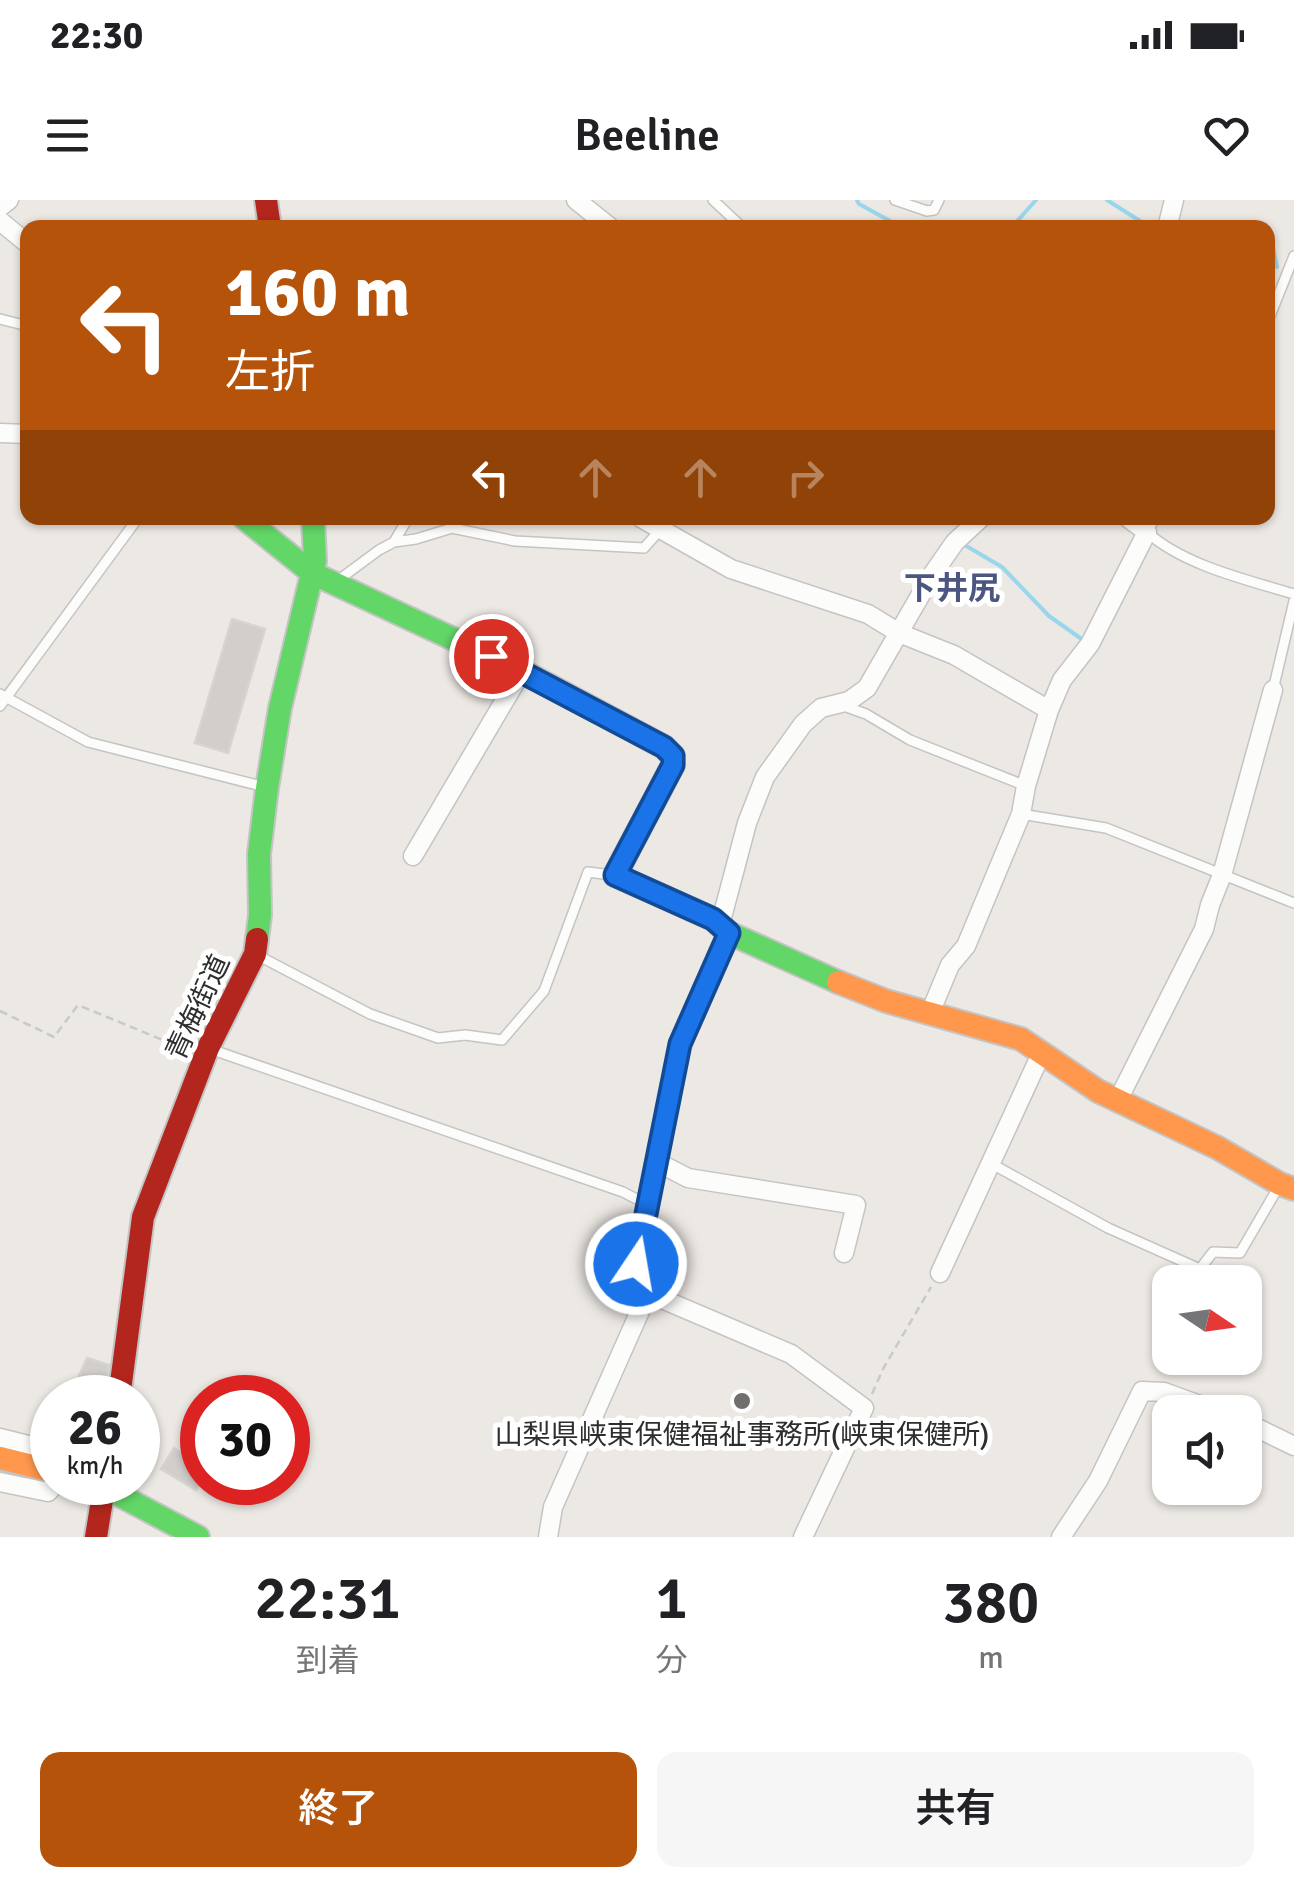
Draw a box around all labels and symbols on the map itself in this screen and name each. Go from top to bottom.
district label: 下井尻 [904,569,1000,608]
pin [449,614,534,699]
street label: 青梅街道 [159,949,237,1065]
position arrow [584,1212,688,1316]
north arrow [1152,1265,1262,1375]
speed limit sign: 30 [180,1375,310,1505]
marker: 山梨県峡東保健福祉事務所(峡東保健所) [731,1390,753,1412]
place label: 山梨県峡東保健福祉事務所(峡東保健所) [495,1418,989,1452]

